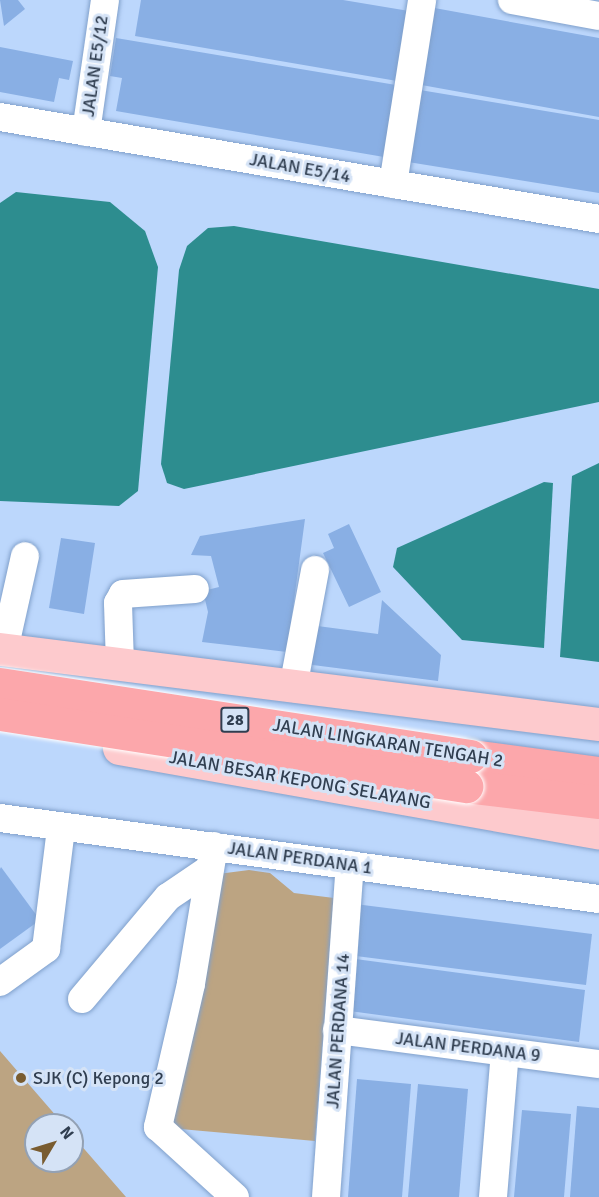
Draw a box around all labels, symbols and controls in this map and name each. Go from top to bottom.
street label: JALAN E5/12 [77,14,113,118]
street label: JALAN E5/14 [248,148,352,188]
road number: 28 [220,707,250,733]
street label: JALAN LINGKARAN TENGAH 2 [271,714,505,772]
street label: JALAN BESAR KEPONG SELAYANG [168,746,432,814]
street label: JALAN PERDANA 1 [226,837,374,879]
street label: JALAN PERDANA 14 [322,953,354,1109]
street label: JALAN PERDANA 9 [394,1027,542,1067]
place label: SJK (C) Kepong 2 [33,1067,164,1089]
marker: SJK (C) Kepong 2 [14,1071,28,1085]
north arrow [24,1113,84,1173]
text: N [55,1123,78,1144]

